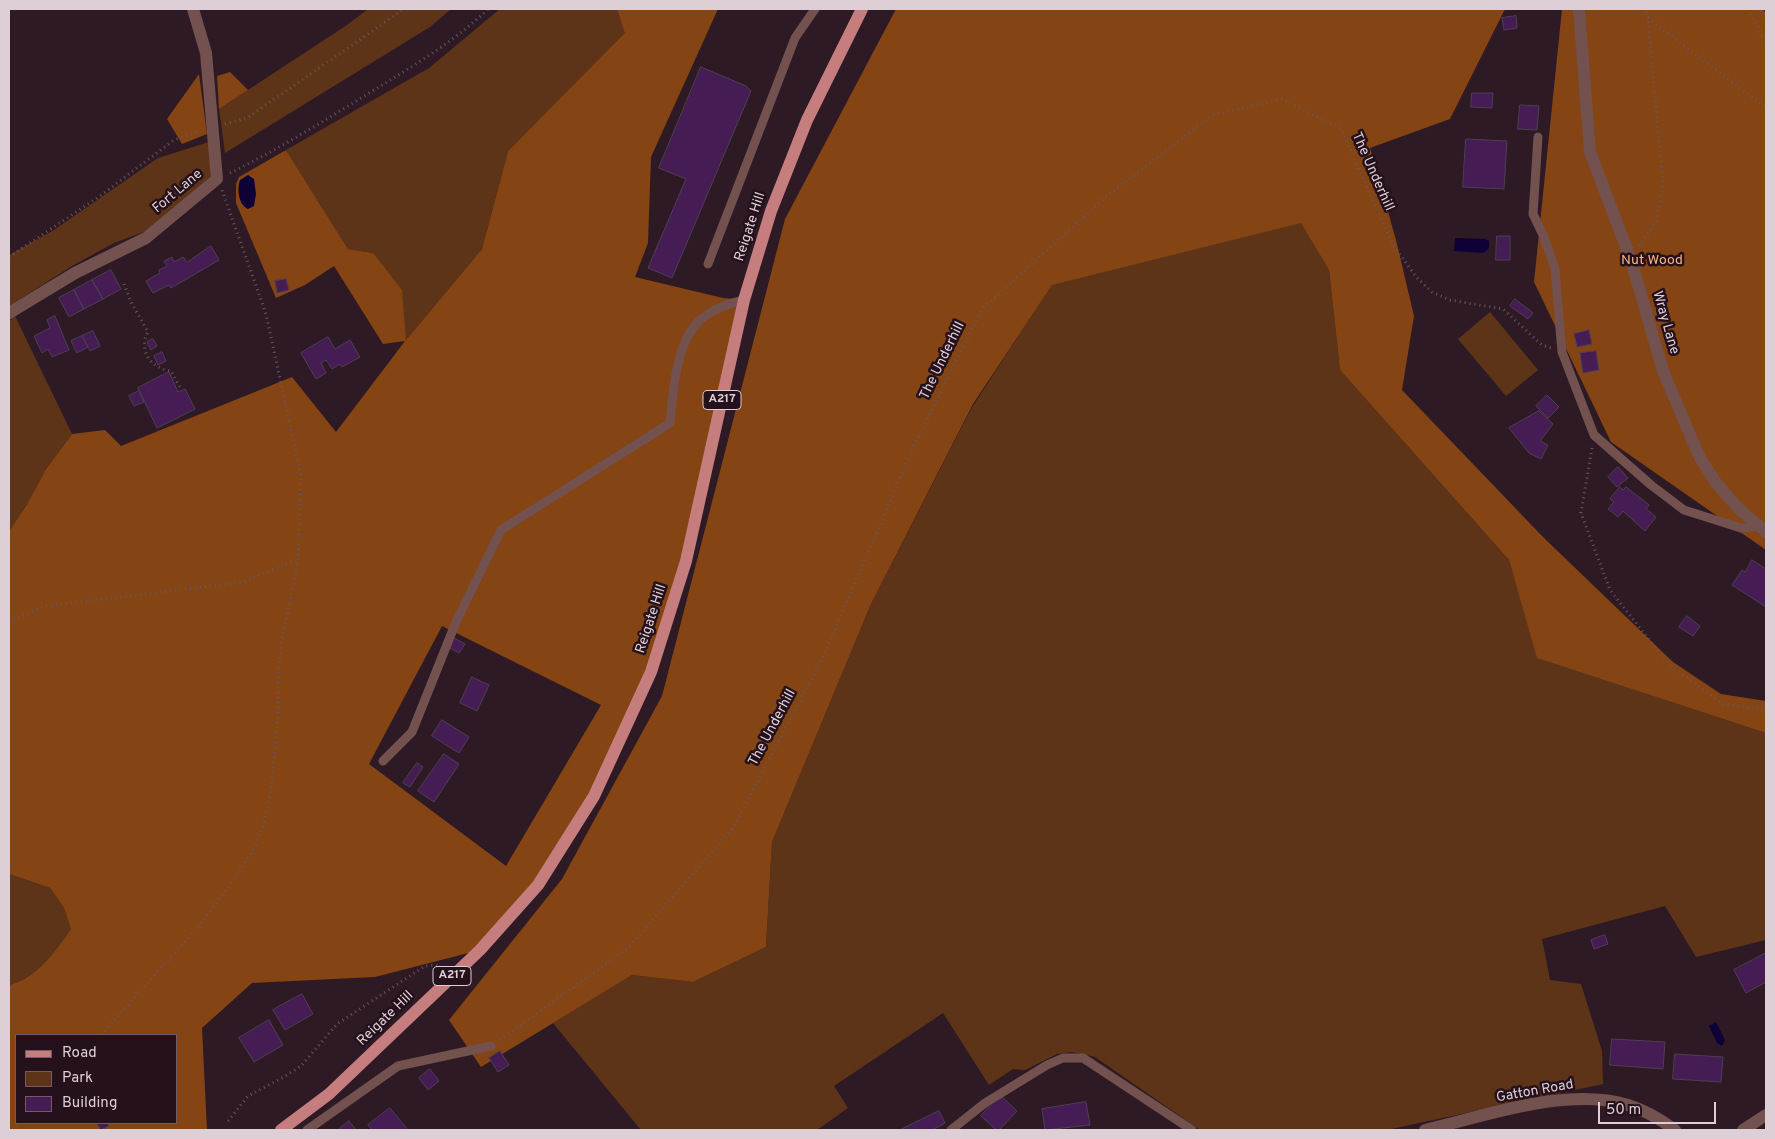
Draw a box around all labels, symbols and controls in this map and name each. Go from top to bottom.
street label: The Underhill [1347,130,1397,214]
street label: Fort Lane [150,166,206,218]
street label: Reigate Hill [732,190,770,264]
park label: Nut Wood [1621,253,1683,269]
street label: Wray Lane [1648,289,1682,357]
street label: The Underhill [917,319,969,403]
road number: A217 [703,390,741,410]
street label: Reigate Hill [633,582,671,656]
street label: The Underhill [746,687,800,769]
road number: A217 [433,966,471,986]
street label: Reigate Hill [354,988,418,1050]
legend [15,1034,178,1124]
text: Road [62,1044,97,1063]
text: Park [62,1069,93,1088]
street label: Gatton Road [1495,1077,1575,1107]
scale bar [1600,1092,1718,1124]
text: Building [62,1094,117,1113]
text: 50 m [1606,1101,1641,1120]

